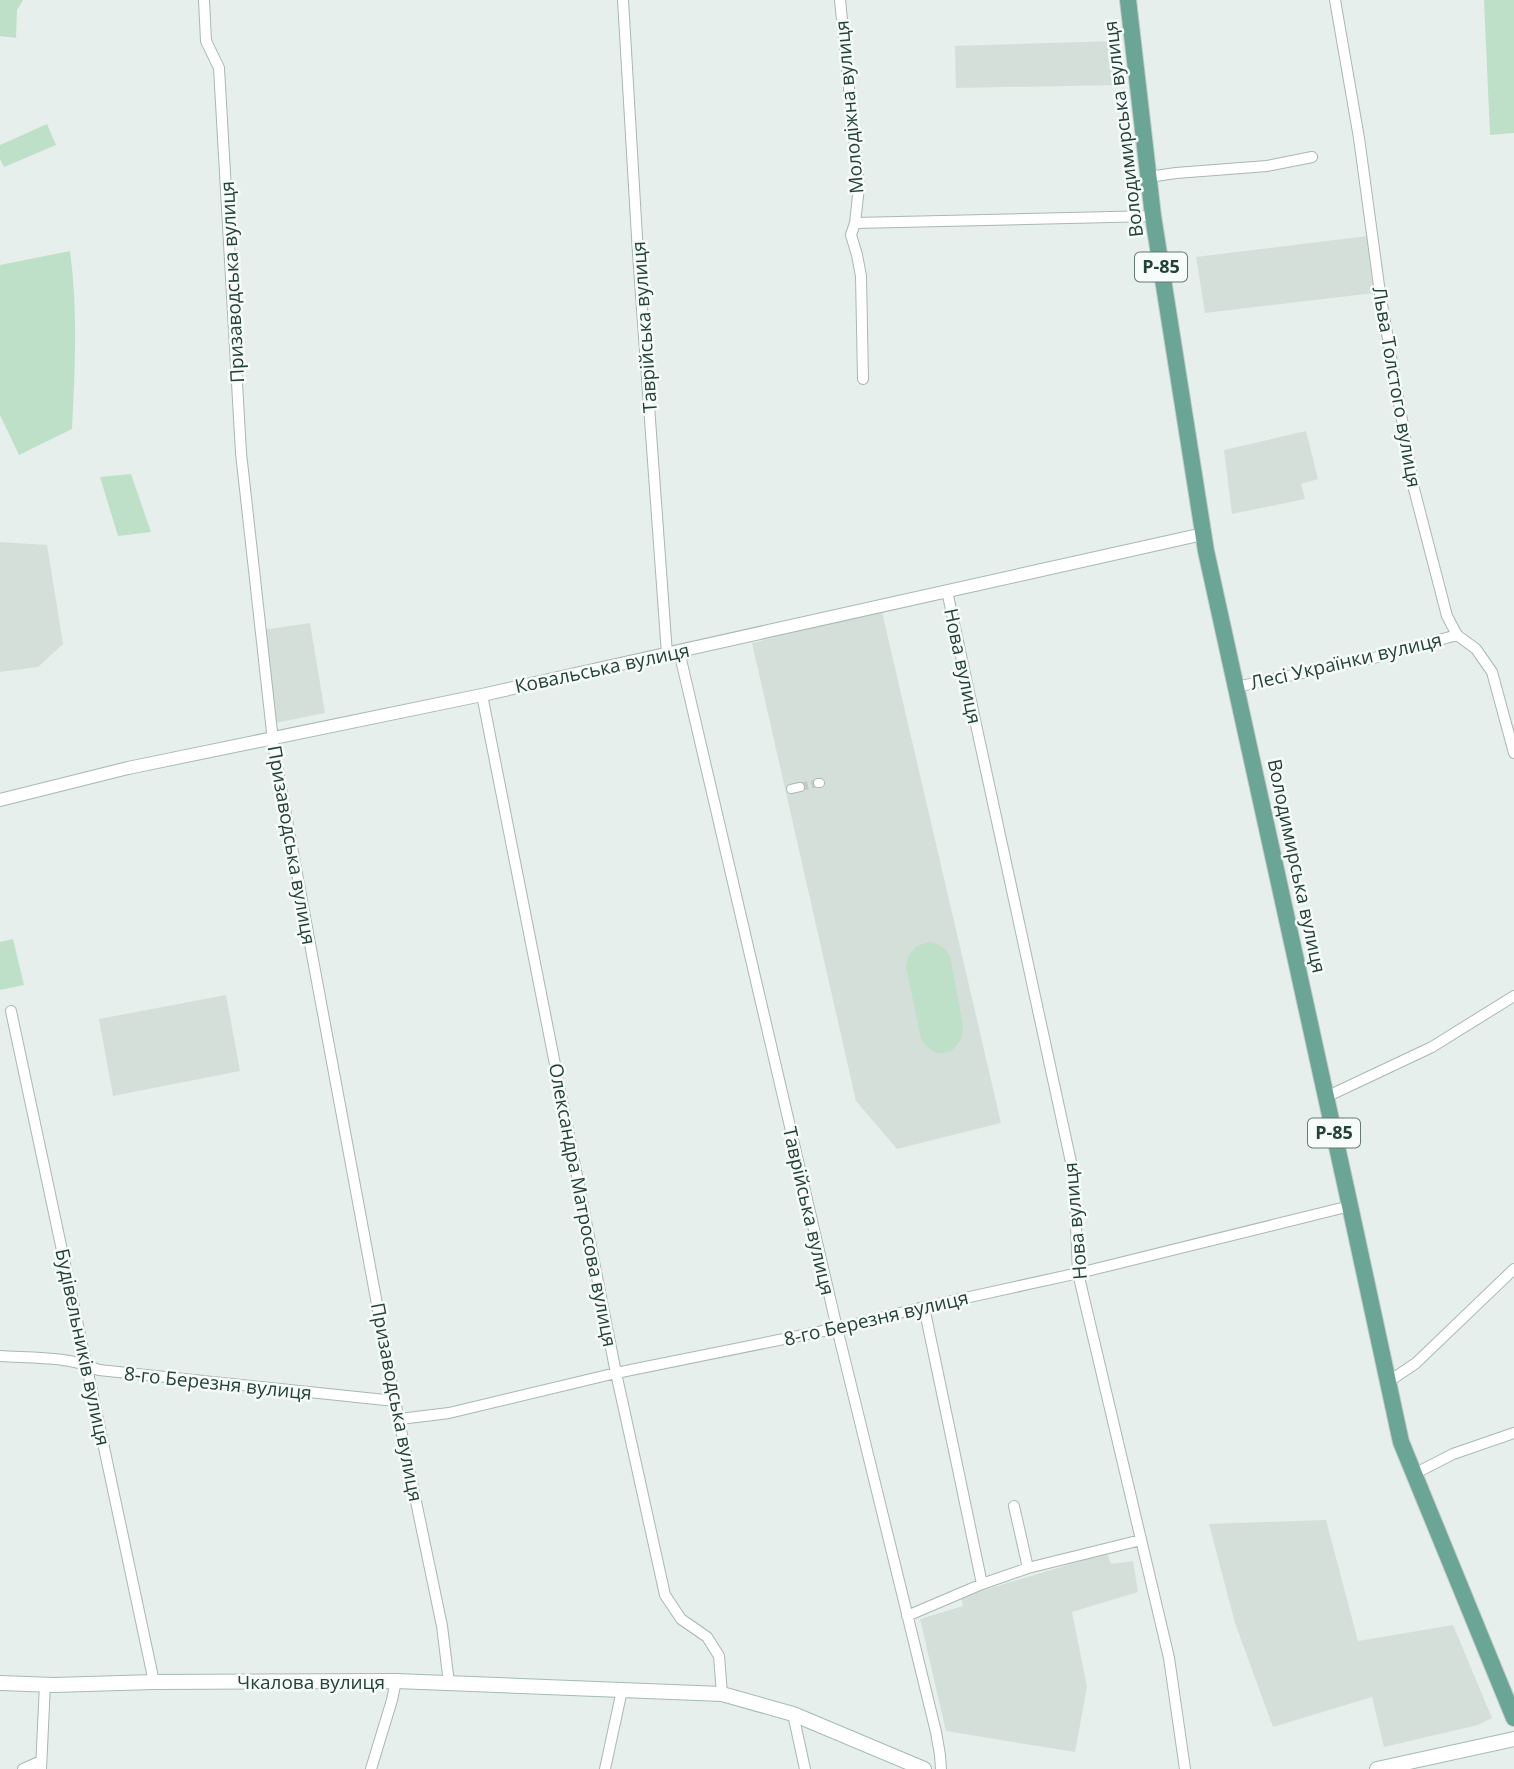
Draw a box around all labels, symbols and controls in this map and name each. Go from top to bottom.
street label: Молодіжна вулиця [828,19,870,195]
street label: Володимирська вулиця [1097,19,1149,239]
street label: Призаводська вулиця [214,180,250,384]
street label: Таврійська вулиця [625,240,663,414]
road number: Р-85 [1135,253,1187,282]
street label: Льва Толстого вулиця [1367,284,1427,490]
street label: Нова вулиця [938,606,988,726]
street label: Лесі Українки вулиця [1248,626,1444,696]
street label: Ковальська вулиця [512,637,692,699]
street label: Призаводська вулиця [262,743,322,947]
street label: Володимирська вулиця [1262,757,1332,975]
street label: Олександра Матросова вулиця [543,1061,623,1349]
road number: Р-85 [1308,1118,1360,1148]
street label: Таврійська вулиця [777,1124,841,1298]
street label: Нова вулиця [1057,1161,1093,1281]
street label: Будівельників вулиця [49,1246,117,1448]
street label: 8-го Березня вулиця [781,1284,971,1352]
street label: Призаводська вулиця [365,1300,429,1504]
street label: 8-го Березня вулиця [123,1360,313,1406]
street label: Чкалова вулиця [237,1669,385,1695]

